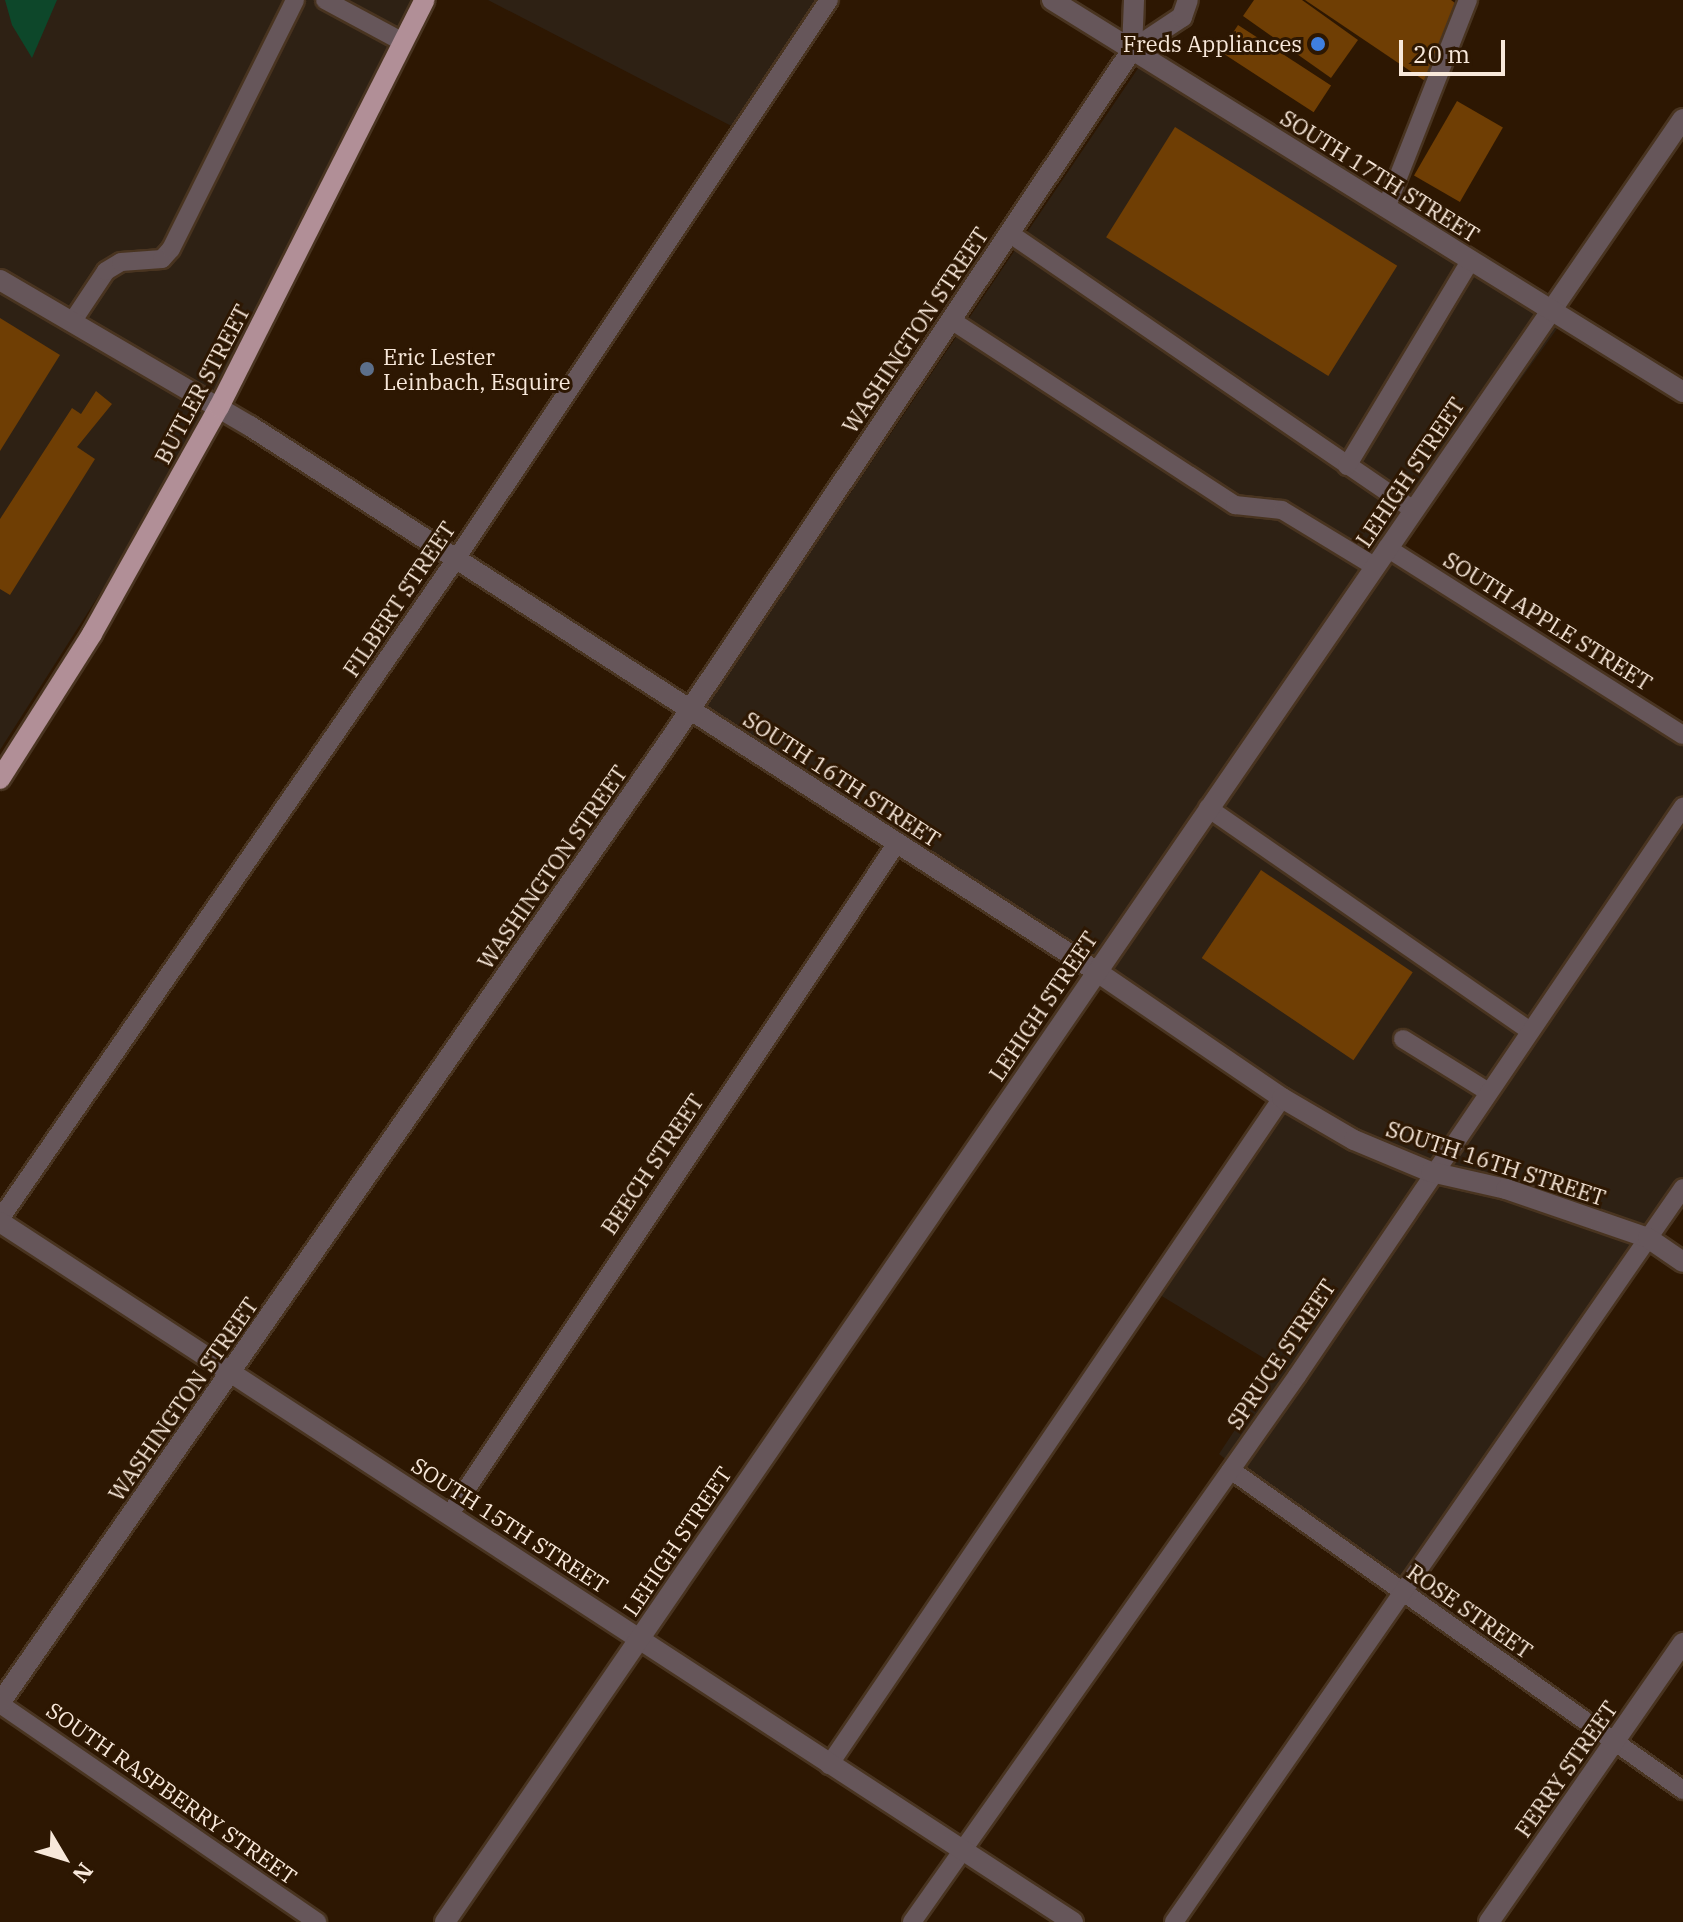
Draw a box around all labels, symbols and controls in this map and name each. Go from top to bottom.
scale bar [1403,24,1509,74]
place label: Freds Appliances [1123,31,1302,57]
marker: Freds Appliances [1309,35,1327,53]
text: 20 m [1413,38,1470,70]
street label: SOUTH 17TH STREET [1276,104,1484,248]
street label: WASHINGTON STREET [836,222,994,438]
street label: BUTLER STREET [149,300,255,468]
place label: Eric Lester Leinbach, Esquire [383,343,571,394]
marker: Eric Lester Leinbach, Esquire [358,360,376,378]
street label: LEHIGH STREET [1350,392,1470,552]
street label: FILBERT STREET [337,516,461,682]
street label: SOUTH APPLE STREET [1439,546,1657,696]
street label: SOUTH 16TH STREET [739,706,945,852]
street label: WASHINGTON STREET [472,760,632,974]
street label: LEHIGH STREET [983,926,1103,1086]
street label: BEECH STREET [595,1089,709,1239]
street label: SOUTH 16TH STREET [1383,1115,1609,1211]
street label: SPRUCE STREET [1221,1274,1341,1434]
street label: WASHINGTON STREET [103,1292,263,1506]
street label: SOUTH 15TH STREET [407,1452,613,1598]
street label: LEHIGH STREET [617,1461,737,1621]
street label: ROSE STREET [1402,1558,1538,1664]
street label: SOUTH RASPBERRY STREET [42,1696,302,1890]
street label: FERRY STREET [1509,1696,1623,1842]
north arrow [24,1818,104,1898]
text: N [67,1857,100,1889]

